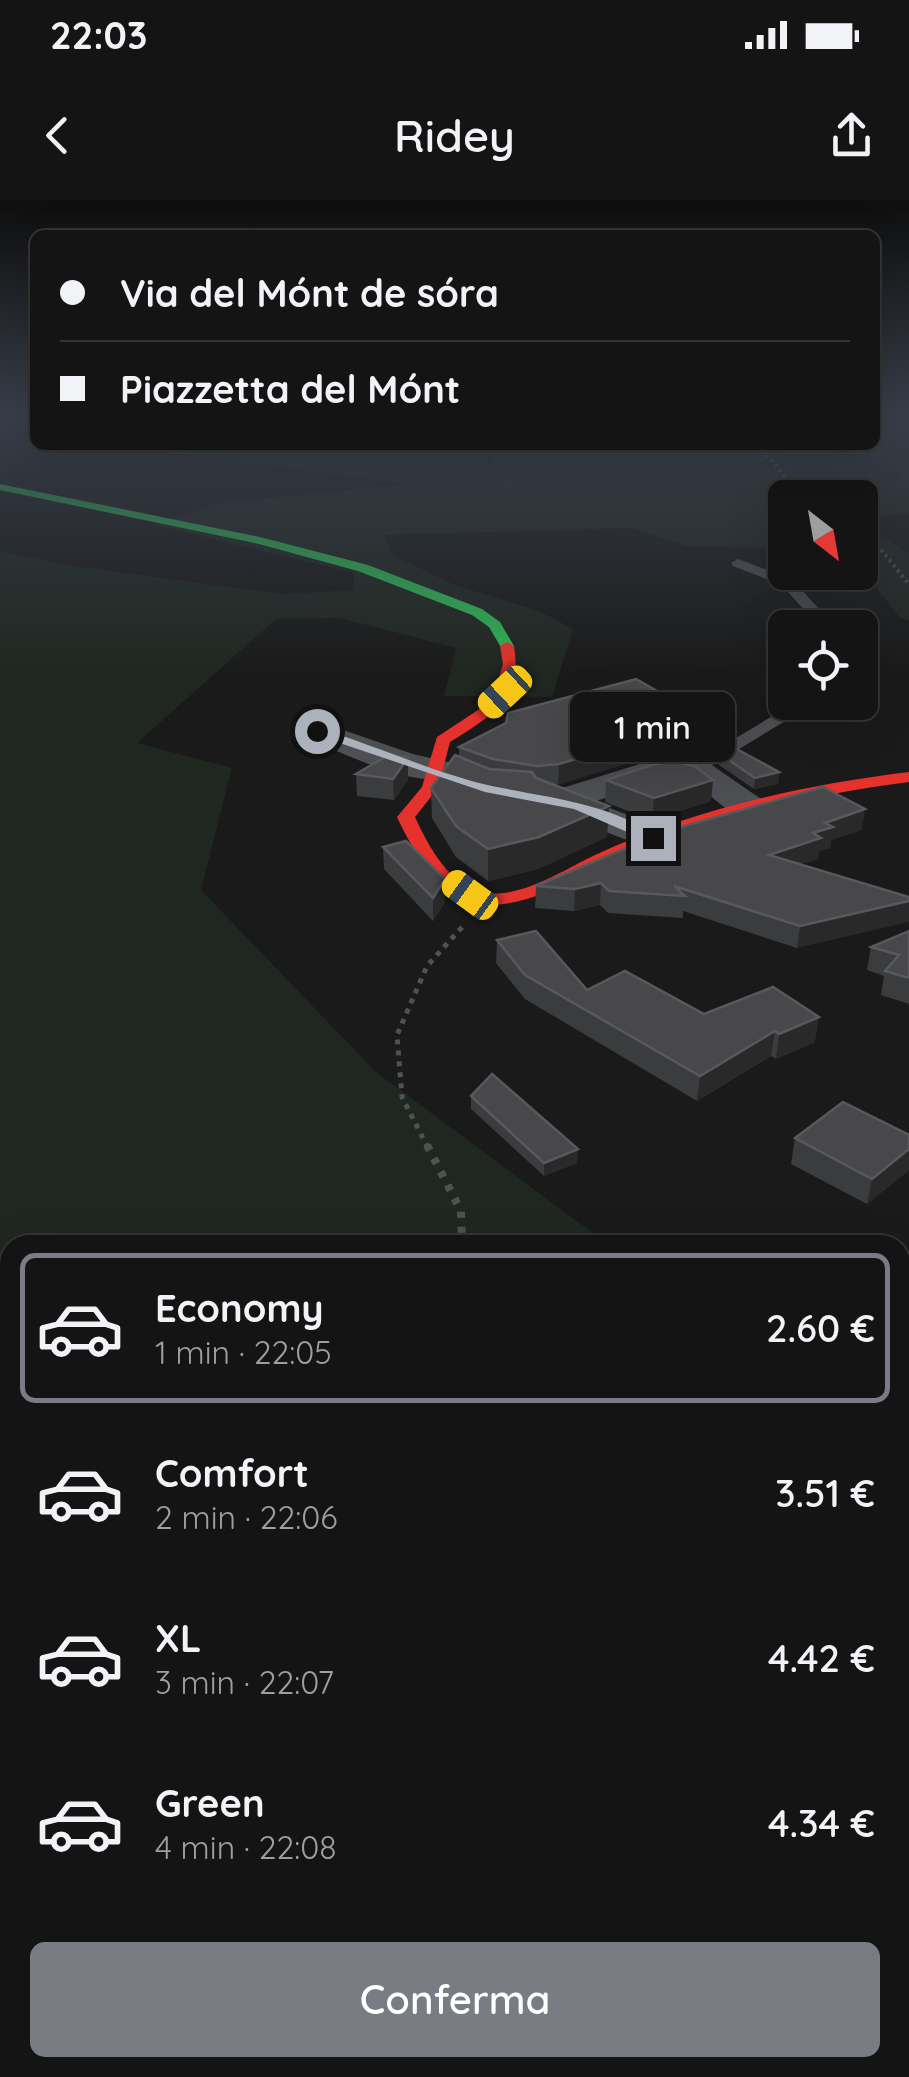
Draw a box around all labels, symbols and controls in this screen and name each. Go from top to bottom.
text: 22:03 [50,11,147,59]
text: Ridey [394,107,515,163]
icon: back [30,108,85,163]
icon: share [824,108,879,163]
text: Via del Mónt de sóra [120,269,499,317]
text: Piazzetta del Mónt [120,365,460,413]
north arrow [768,480,878,590]
map controls [768,480,878,720]
button: locate [768,610,878,720]
car [473,661,537,723]
callout: 1 min [570,693,736,763]
text: 1 min [614,707,691,747]
route start [295,709,340,754]
route end [631,816,676,861]
car [437,865,503,925]
icon: car [35,1283,125,1373]
text: Economy [155,1284,324,1332]
text: 2.60 € [766,1304,875,1352]
text: 1 min · 22:05 [155,1332,332,1372]
icon: car [35,1448,125,1538]
text: Comfort [155,1449,309,1497]
text: 3.51 € [775,1469,875,1517]
text: 2 min · 22:06 [155,1497,337,1537]
icon: car [35,1613,125,1703]
text: XL [155,1614,201,1662]
text: 4.42 € [768,1634,875,1682]
text: 3 min · 22:07 [155,1662,334,1702]
icon: car [35,1778,125,1868]
text: Green [155,1779,265,1827]
text: 4.34 € [768,1799,875,1847]
text: 4 min · 22:08 [155,1827,337,1867]
button: Conferma [30,1942,880,2057]

